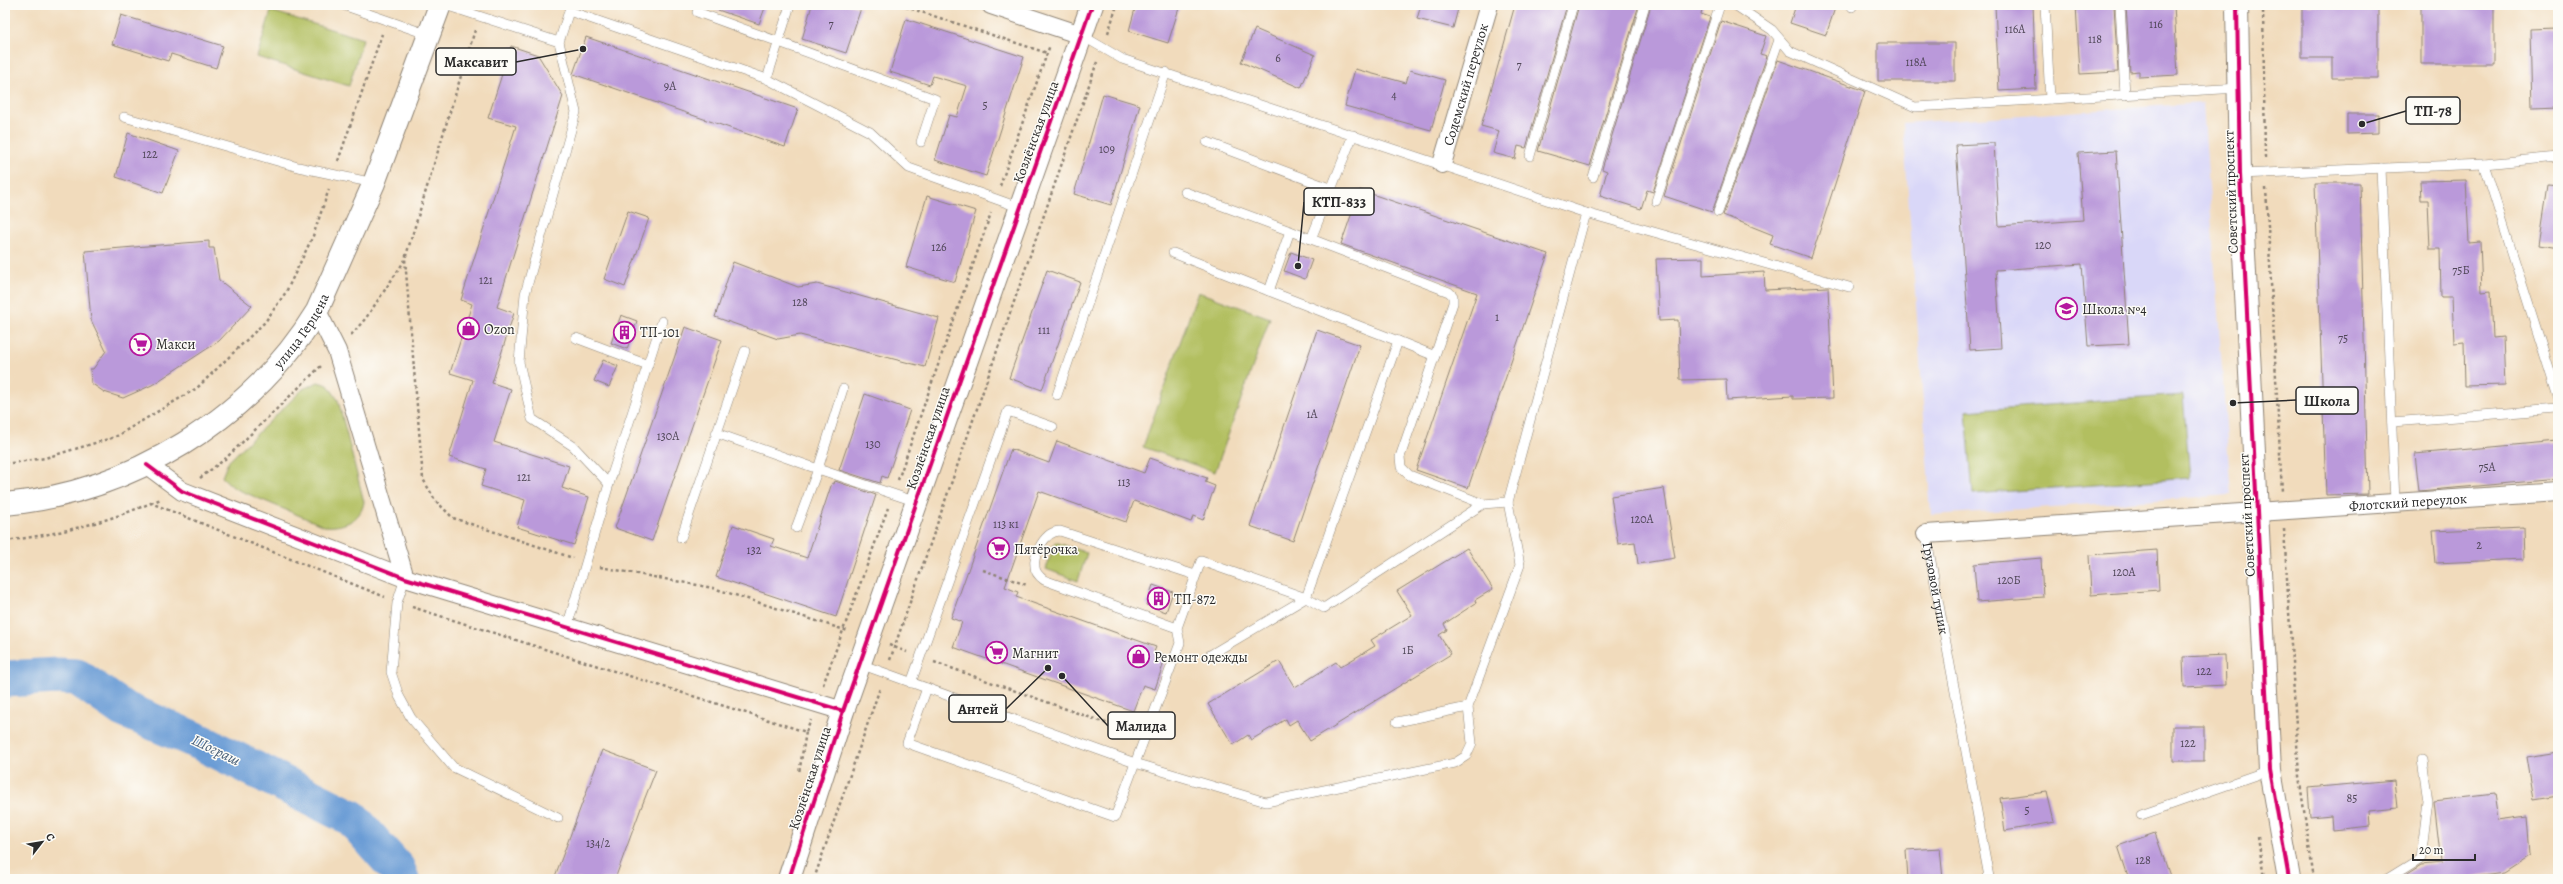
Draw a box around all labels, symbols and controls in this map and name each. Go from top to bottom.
house number: 7 [828,16,834,32]
house number: 116 [2149,16,2163,32]
street label: Содемский переулок [1438,21,1493,148]
house number: 116А [2005,21,2026,37]
house number: 118 [2088,31,2102,47]
callout: Максавит [436,48,516,75]
house number: 6 [1275,50,1281,66]
text: Максавит [444,52,508,72]
house number: 118А [1905,54,1928,70]
house number: 7 [1516,57,1522,73]
house number: 9А [664,78,677,94]
street label: Козлёнская улица [1009,78,1064,186]
house number: 4 [1391,87,1397,103]
house number: 5 [982,97,988,113]
callout: ТП-78 [2406,97,2460,124]
text: ТП-78 [2414,101,2452,121]
street label: Советский проспект [2219,130,2243,254]
house number: 109 [1099,141,1115,157]
house number: 122 [142,146,158,162]
callout: КТП-833 [1304,188,1374,215]
text: КТП-833 [1312,192,1366,212]
house number: 120 [2035,237,2051,253]
house number: 126 [931,239,947,255]
house number: 75Б [2452,262,2470,278]
house number: 121 [479,272,493,288]
street label: улица Герцена [268,290,333,373]
house number: 128 [792,294,808,310]
school or university icon: Школа №4 [2054,296,2080,322]
place label: Школа №4 [2082,300,2147,319]
house number: 1 [1495,309,1499,325]
shop icon: Ozon [456,316,482,342]
building icon: ТП-101 [611,319,637,345]
place label: Ozon [484,320,515,339]
house number: 111 [1038,322,1050,338]
place label: ТП-101 [640,323,680,342]
house number: 75 [2338,330,2348,346]
supermarket icon: Макси [128,331,154,357]
place label: Макси [156,335,195,354]
street label: Козлёнская улица [901,383,955,492]
callout: Школа [2296,387,2358,414]
text: Школа [2304,391,2351,411]
house number: 1А [1306,406,1319,422]
house number: 130А [657,428,680,444]
house number: 130 [865,436,881,452]
street label: Советский проспект [2234,453,2260,577]
house number: 75А [2478,459,2497,475]
house number: 121 [517,469,531,485]
house number: 113 [1117,474,1131,490]
street label: Флотский переулок [2348,489,2468,515]
house number: 120А [1630,511,1655,527]
house number: 113 к1 [993,516,1019,532]
supermarket icon: Пятёрочка [985,536,1011,562]
house number: 2 [2476,537,2482,553]
place label: Пятёрочка [1014,540,1078,559]
street label: Грузовой тупик [1918,540,1954,636]
house number: 132 [747,542,762,558]
house number: 120А [2112,564,2137,580]
house number: 120Б [1997,572,2021,588]
building icon: ТП-872 [1146,586,1172,612]
place label: ТП-872 [1174,590,1216,609]
supermarket icon: Магнит [984,640,1010,666]
house number: 1Б [1402,642,1414,658]
place label: Магнит [1012,644,1059,663]
shop icon: Ремонт одежды [1126,644,1152,670]
place label: Ремонт одежды [1154,648,1248,667]
house number: 122 [2196,663,2212,679]
callout: Антей [949,695,1006,722]
text: Антей [957,699,998,719]
callout: Малида [1108,712,1175,739]
text: Малида [1115,716,1167,736]
street label: Козлёнская улица [784,723,836,832]
water label: Шограш [189,730,243,770]
house number: 122 [2180,735,2196,751]
house number: 85 [2347,790,2357,806]
house number: 5 [2024,802,2030,818]
north arrow [22,822,62,862]
text: С [42,830,58,844]
house number: 134/2 [586,835,610,851]
scale bar [2413,836,2475,862]
text: 20 m [2419,842,2443,858]
house number: 128 [2135,852,2151,868]

